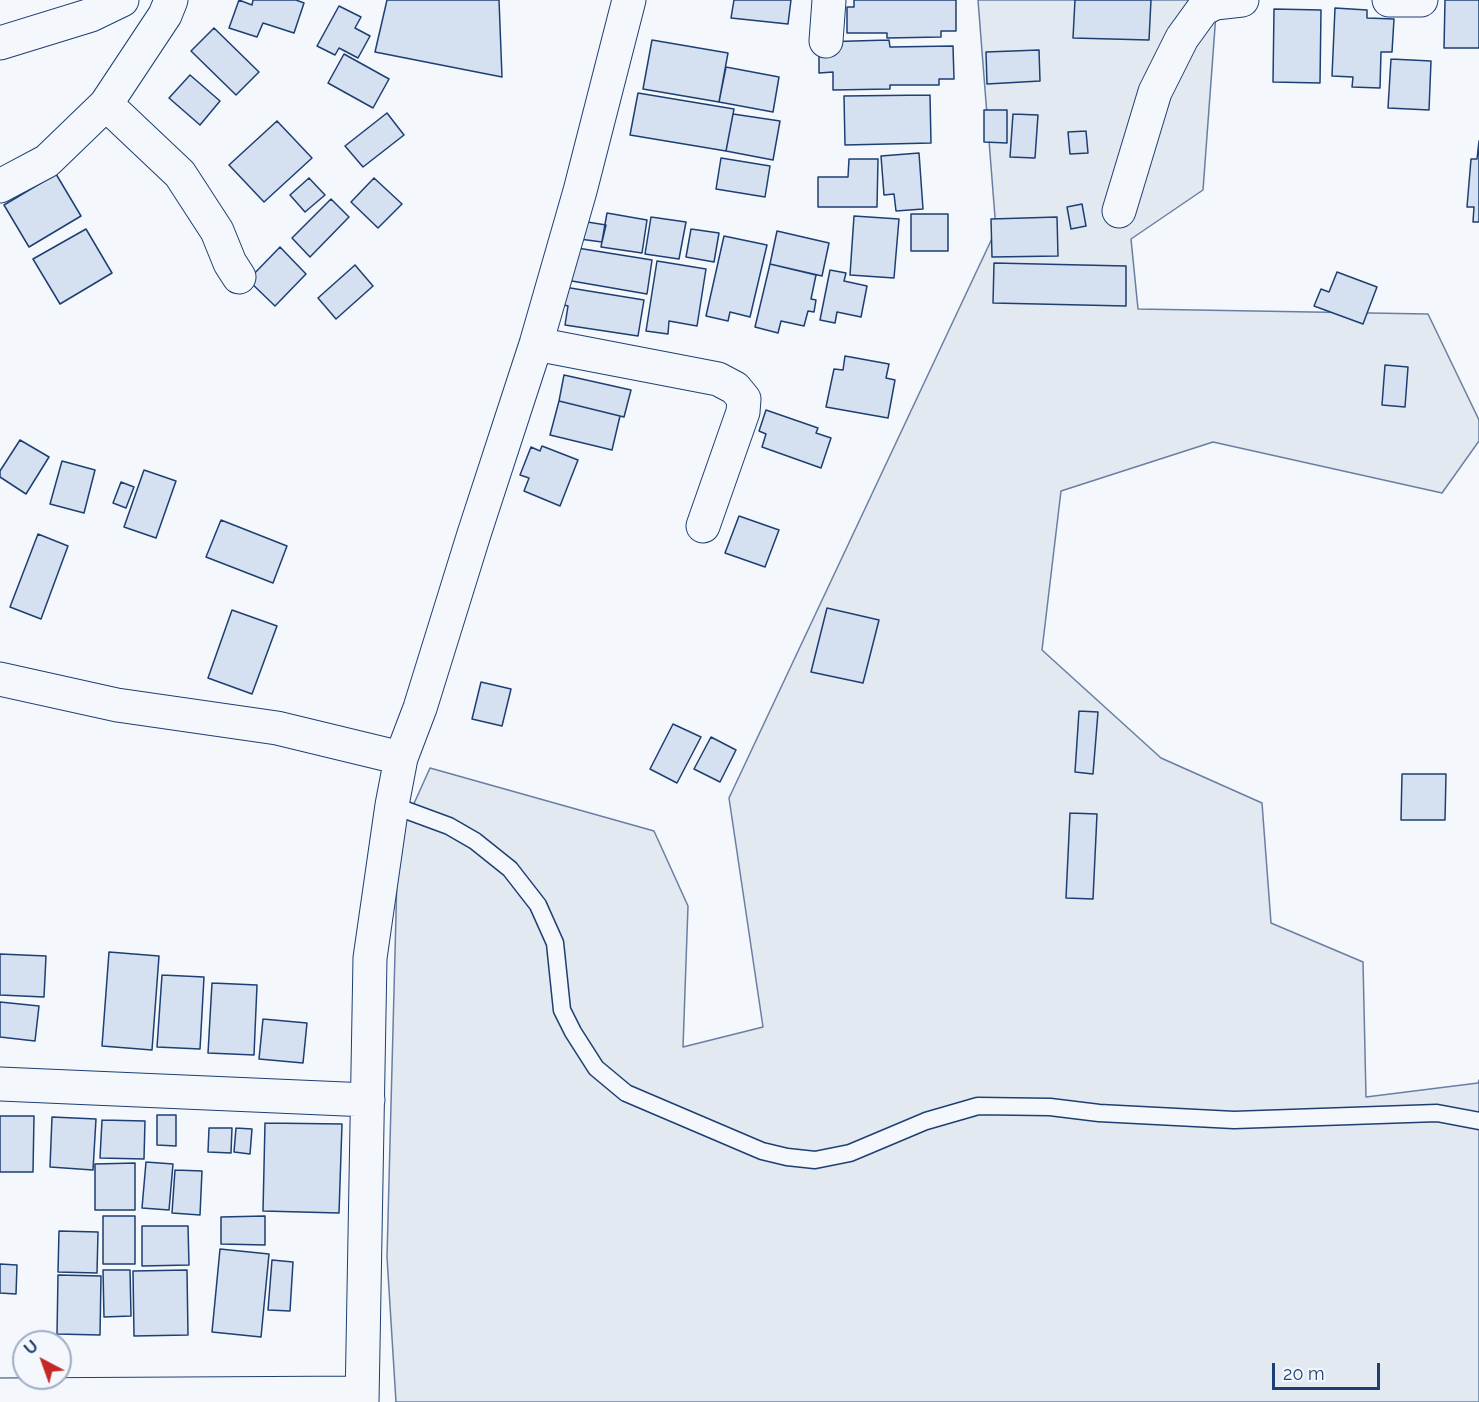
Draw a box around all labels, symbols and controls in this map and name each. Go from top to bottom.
north arrow [12,1330,72,1390]
text: U [20,1336,42,1359]
scale bar [1275,1351,1383,1389]
text: 20 m [1283,1363,1325,1384]

